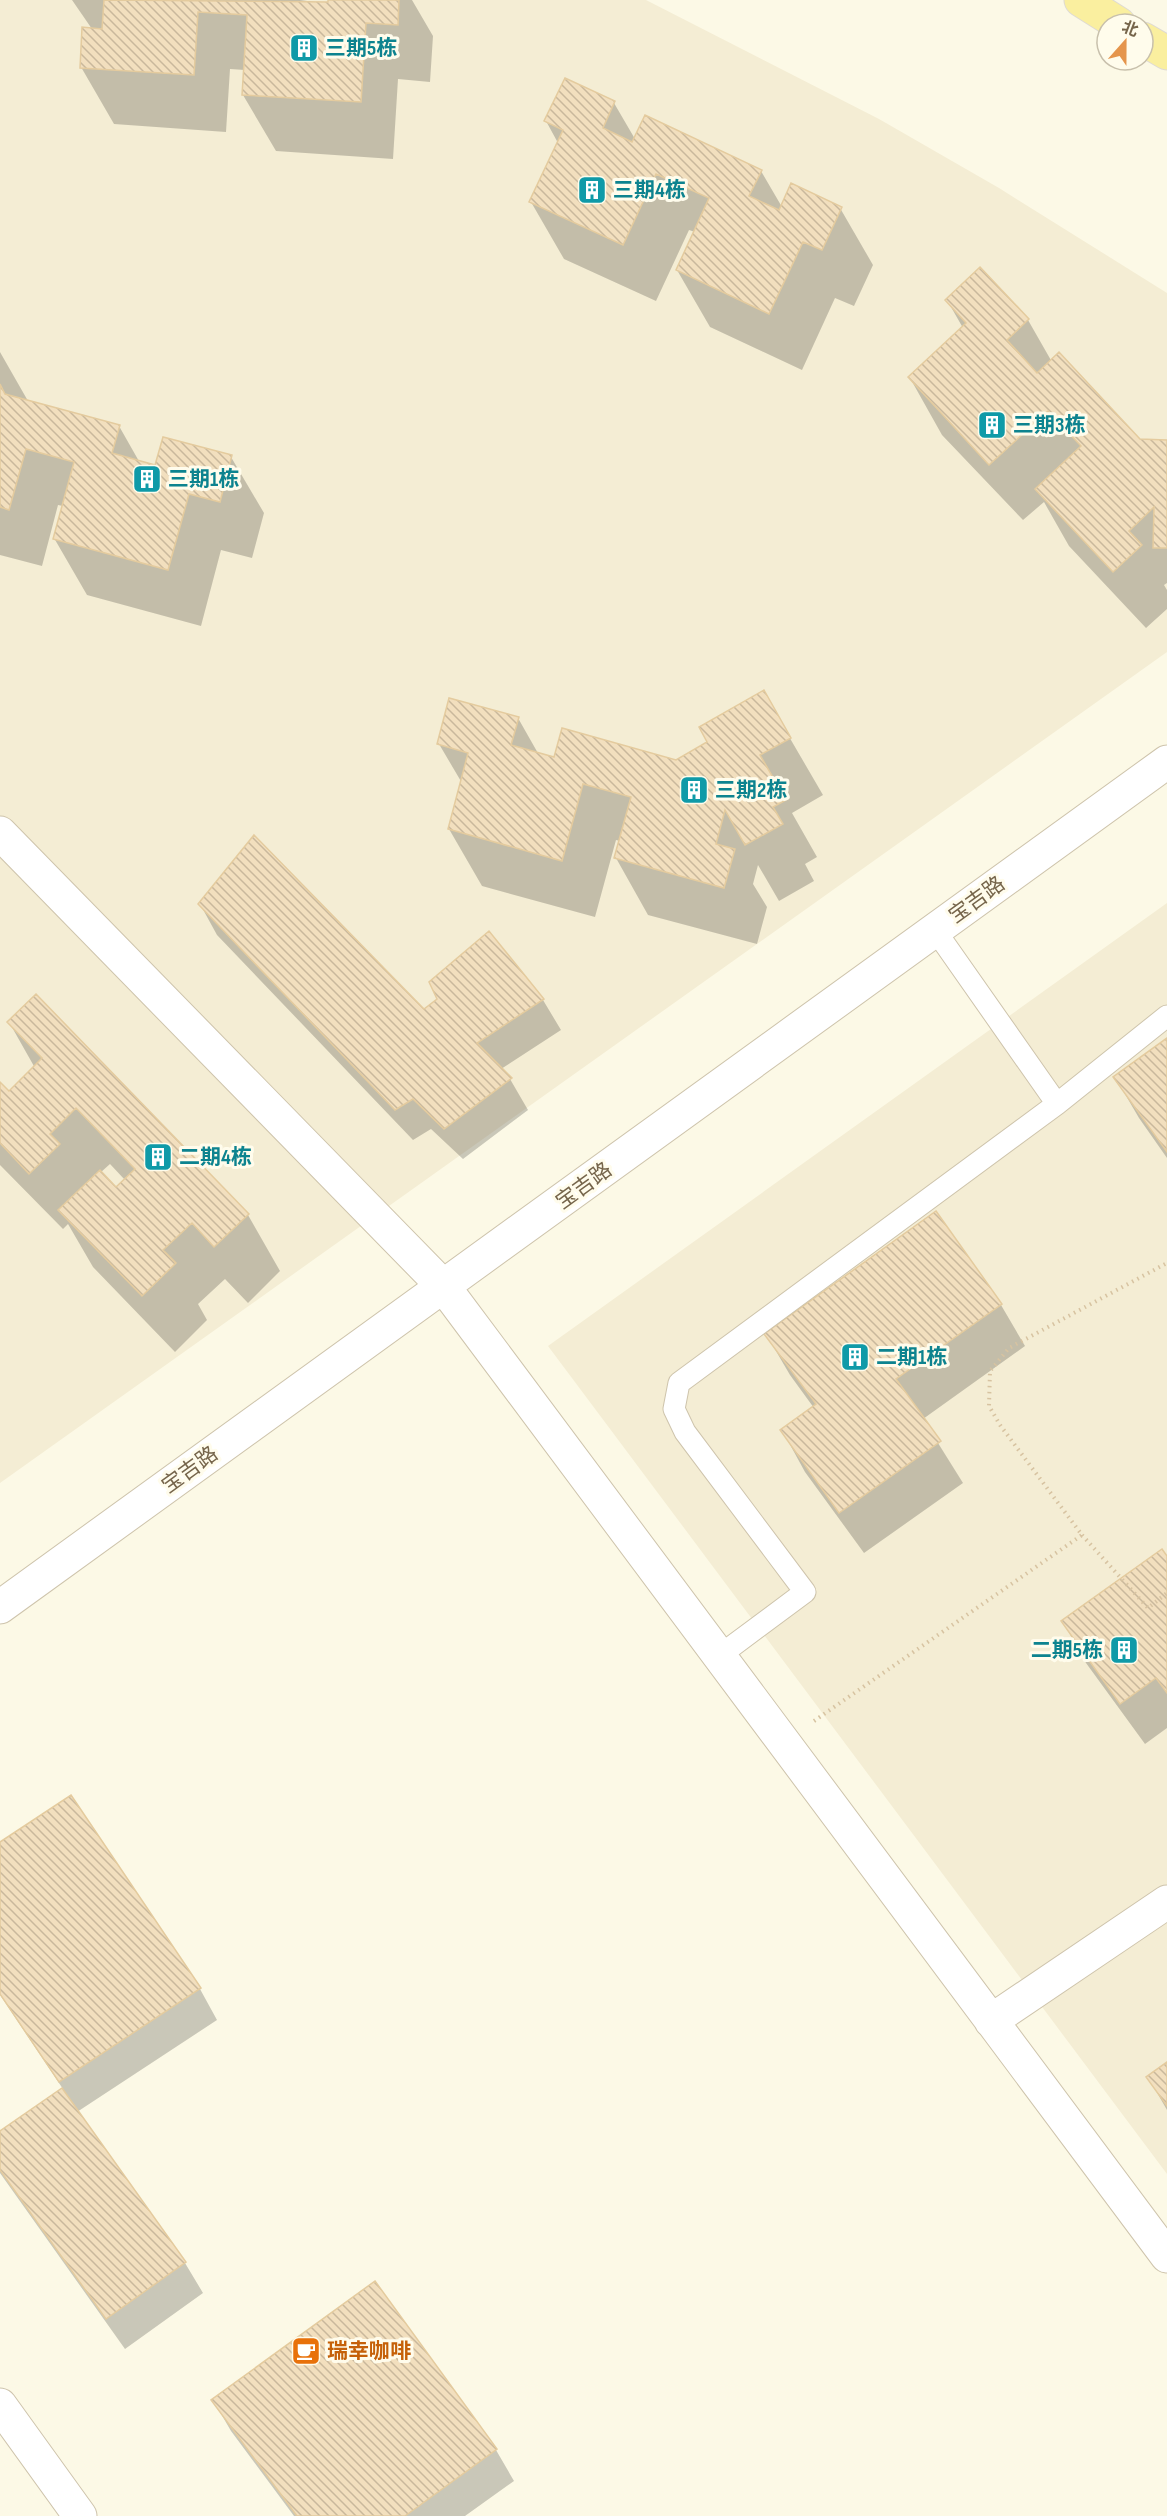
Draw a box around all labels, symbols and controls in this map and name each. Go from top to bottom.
north arrow [1095,12,1155,72]
text: 北 [1119,18,1141,41]
building icon: 三期5栋 [288,32,320,64]
place label: 三期5栋 [325,36,397,61]
building icon: 三期4栋 [576,174,608,206]
place label: 三期4栋 [613,178,686,203]
building icon: 三期3栋 [976,409,1008,441]
place label: 三期3栋 [1013,413,1085,438]
building icon: 三期1栋 [131,463,163,495]
place label: 三期1栋 [168,467,239,492]
building icon: 三期2栋 [678,774,710,806]
place label: 三期2栋 [715,778,787,803]
street label: 宝吉路 [944,871,1010,929]
building icon: 二期4栋 [142,1141,174,1173]
place label: 二期4栋 [179,1145,252,1170]
street label: 宝吉路 [551,1157,617,1215]
building icon: 二期1栋 [839,1341,871,1373]
place label: 二期1栋 [876,1345,947,1370]
street label: 宝吉路 [157,1441,223,1499]
building icon: 二期5栋 [1108,1634,1140,1666]
place label: 二期5栋 [1031,1638,1103,1663]
cafe icon: 瑞幸咖啡 [290,2335,322,2367]
place label: 瑞幸咖啡 [327,2339,411,2364]

